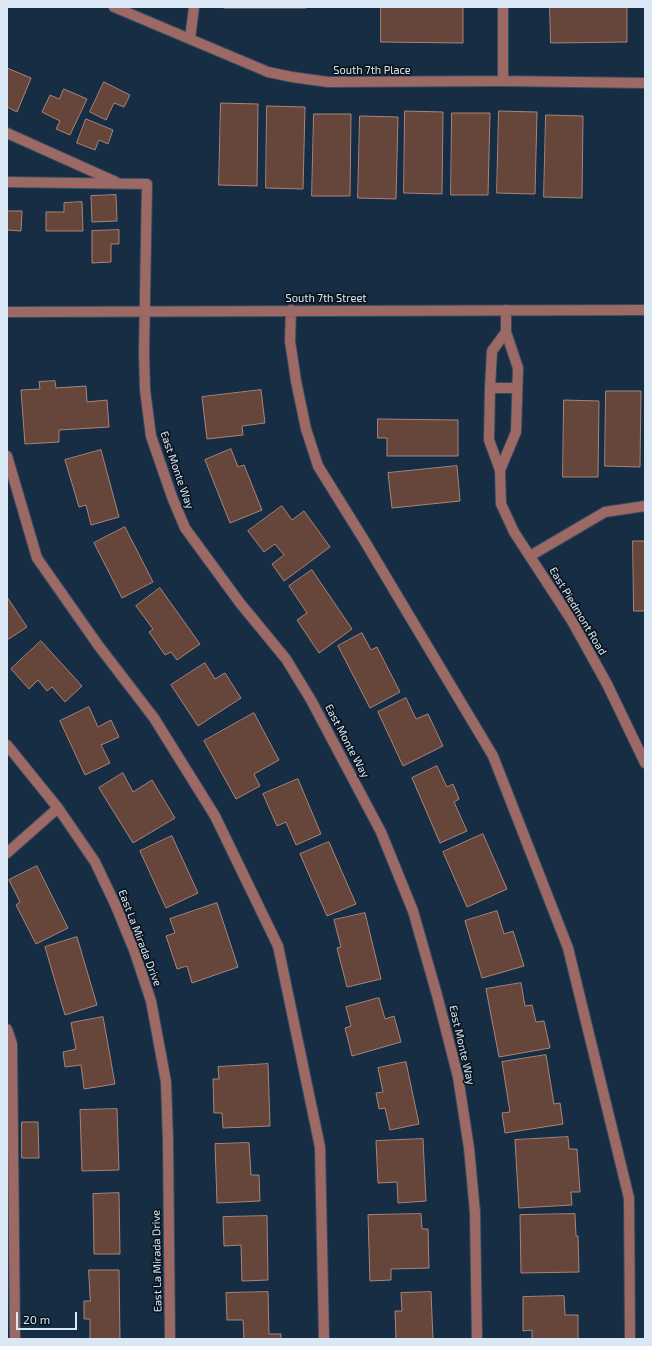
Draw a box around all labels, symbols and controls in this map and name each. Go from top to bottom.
street label: South 7th Place [333,63,411,77]
street label: South 7th Street [286,291,366,305]
street label: East Monte Way [158,429,196,511]
street label: East Piedmont Road [547,565,609,657]
street label: East Monte Way [322,702,372,780]
street label: East La Mirada Drive [116,888,164,988]
street label: East Monte Way [446,1004,478,1086]
street label: East La Mirada Drive [150,1210,164,1312]
scale bar [18,1304,79,1330]
text: 20 m [23,1312,50,1326]

